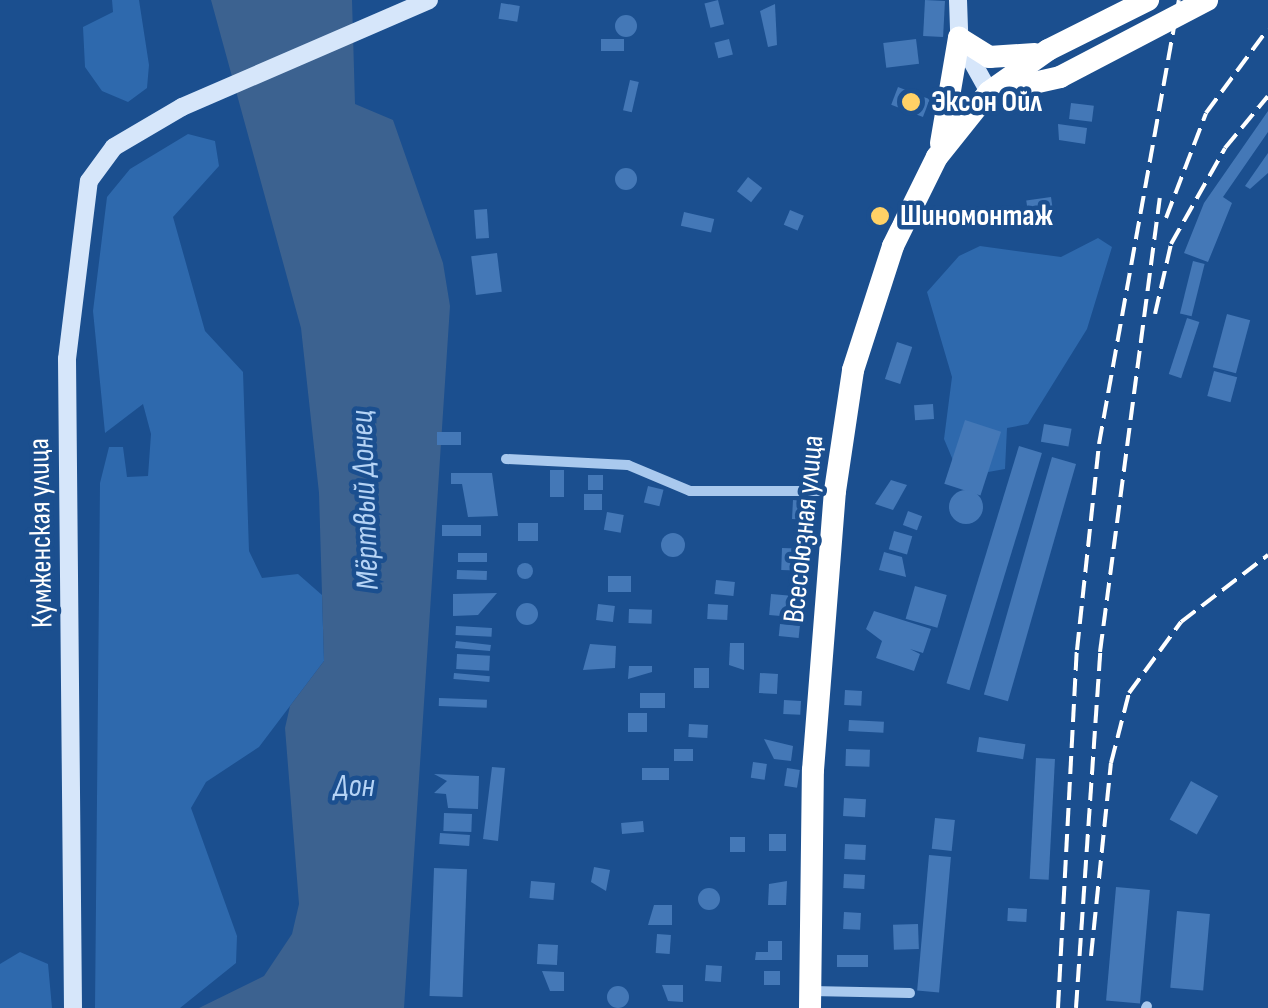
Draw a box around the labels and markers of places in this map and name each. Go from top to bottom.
place label: Эксон Ойл [931,84,1042,120]
marker: Эксон Ойл [900,91,922,113]
place label: Шиномонтаж [900,198,1053,234]
marker: Шиномонтаж [869,205,891,227]

